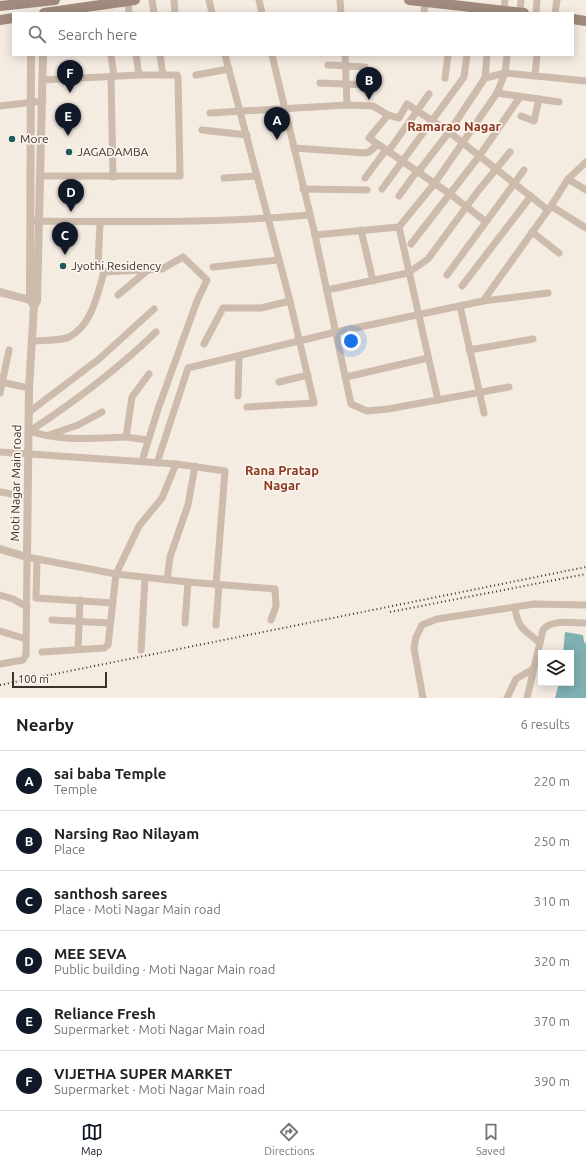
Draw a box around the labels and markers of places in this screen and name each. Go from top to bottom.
pin: F [57,60,83,93]
pin: B [356,67,382,100]
pin: E [55,103,81,136]
pin: A [264,107,290,140]
place label: More [20,132,49,145]
marker: More [7,134,17,144]
place label: JAGADAMBA [77,145,149,158]
marker: JAGADAMBA [64,147,74,157]
pin: D [58,179,84,212]
pin: C [52,222,78,255]
place label: Jyothi Residency [71,259,161,272]
marker: Jyothi Residency [58,261,68,271]

